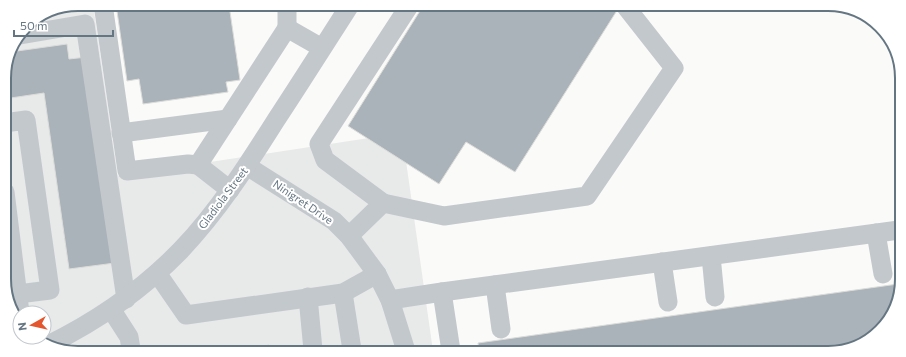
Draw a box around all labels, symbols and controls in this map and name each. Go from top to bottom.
scale bar [14,12,113,38]
text: 50 m [20,18,48,32]
street label: Gladiola Street [195,164,250,231]
street label: Ninigret Drive [271,177,336,226]
north arrow [12,305,52,345]
text: N [15,321,29,331]

